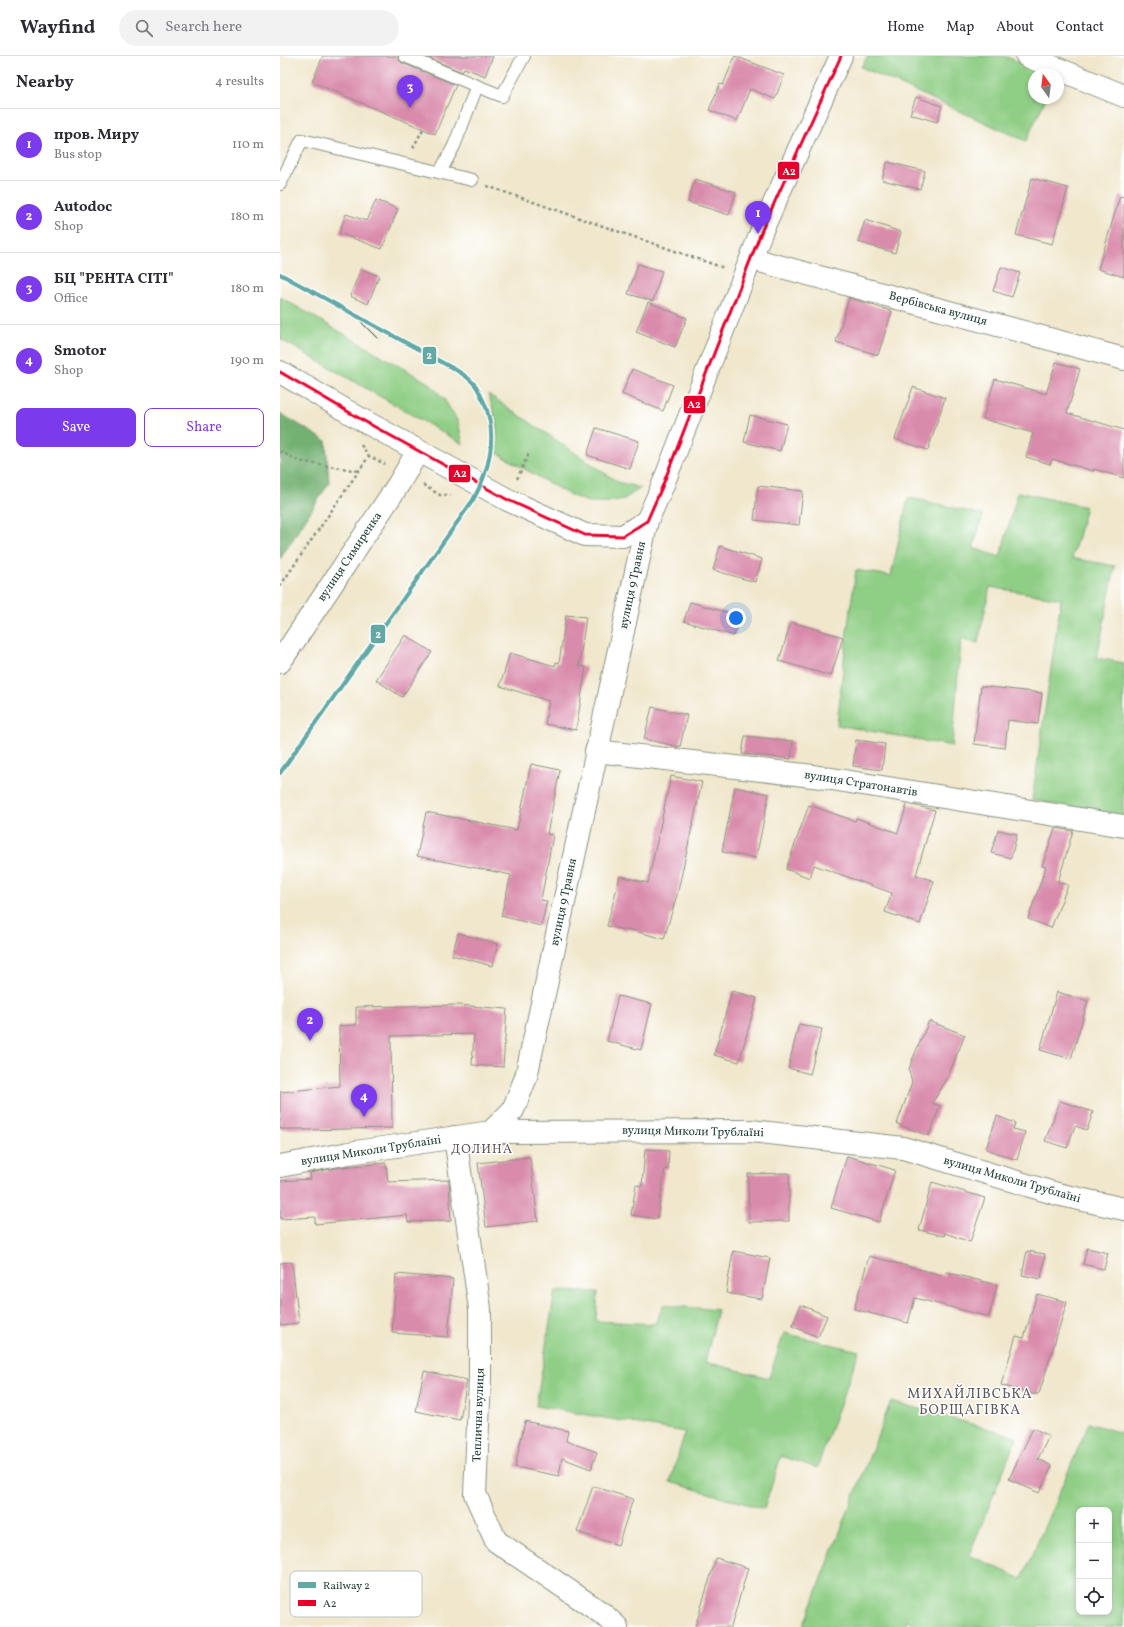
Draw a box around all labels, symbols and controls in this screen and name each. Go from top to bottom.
search box [119,10,399,46]
text: Wayfind [20,15,95,41]
icon: search [133,17,155,39]
text: Search here [165,17,242,38]
text: Home [887,18,924,37]
text: Map [946,18,974,37]
text: About [996,18,1034,37]
text: Contact [1056,18,1104,37]
north arrow [1028,68,1064,104]
text: Nearby [16,71,74,94]
text: 4 results [215,73,264,91]
pin: 3 [397,75,423,108]
text: пров. Миру [54,125,139,146]
text: 1 [26,136,32,154]
text: 110 m [232,136,264,154]
text: Bus stop [54,146,102,164]
line badge: А2 [777,161,800,180]
text: А2 [782,165,796,180]
text: Autodoc [54,197,112,218]
pin: 1 [745,201,771,234]
text: 2 [26,208,32,226]
text: 180 m [230,208,264,226]
text: Shop [54,218,83,236]
text: БЦ "РЕНТА СІТІ" [54,269,174,290]
text: 3 [26,280,32,298]
text: 180 m [230,280,264,298]
street label: Вербівська вулиця [887,288,989,330]
text: Office [54,290,88,308]
text: Smotor [54,341,106,362]
line badge: 2 [422,346,437,365]
text: 2 [426,349,432,364]
text: 4 [25,352,33,370]
text: 190 m [230,352,264,370]
text: Shop [54,362,83,380]
line badge: А2 [683,395,706,414]
text: А2 [687,398,701,413]
button: Save [16,408,136,447]
button: Share [144,408,264,447]
line badge: А2 [448,464,471,483]
text: А2 [453,467,467,482]
street label: вулиця Симиренка [314,509,386,605]
street label: вулиця 9 Травня [616,540,650,630]
your location [726,608,746,628]
line badge: 2 [370,624,386,644]
text: 2 [375,628,381,643]
street label: вулиця Стратонавтів [803,767,919,801]
street label: вулиця 9 Травня [547,857,581,947]
pin: 2 [297,1008,323,1041]
pin: 4 [351,1084,377,1117]
street label: вулиця Миколи Трублаїні [622,1123,764,1141]
street label: вулиця Миколи Трублаїні [300,1132,443,1170]
district label: ДОЛИНА [451,1141,513,1159]
street label: вулиця Миколи Трублаїні [942,1153,1083,1207]
street label: Теплична вулиця [469,1368,489,1462]
district label: МИХАЙЛІВСЬКА БОРЩАГІВКА [907,1384,1033,1420]
map controls [1076,1507,1112,1615]
button: + [1076,1507,1112,1543]
button: − [1076,1543,1112,1579]
legend [290,1571,422,1617]
text: Railway 2 [323,1579,370,1594]
button: locate [1076,1579,1112,1615]
text: А2 [323,1597,337,1612]

